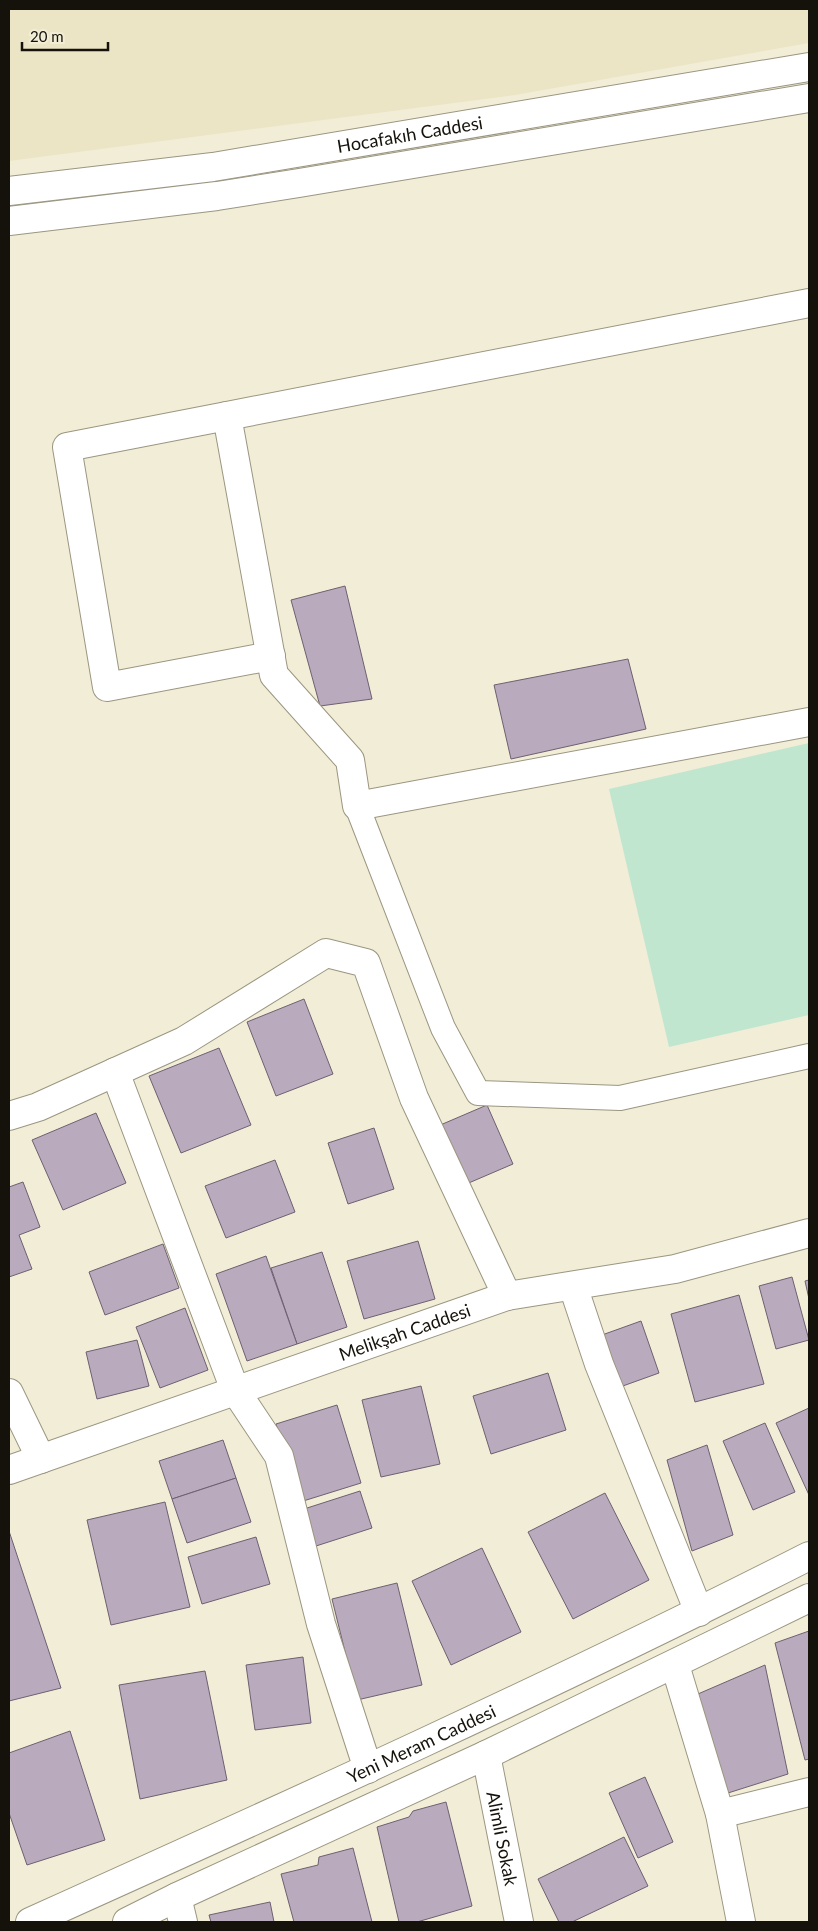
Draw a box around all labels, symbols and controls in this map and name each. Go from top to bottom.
scale bar [22,20,109,52]
text: 20 m [30,27,64,45]
street label: Hocafakıh Caddesi [335,111,484,157]
street label: Melikşah Caddesi [336,1299,473,1365]
street label: Yeni Meram Caddesi [344,1700,499,1788]
street label: Alimli Sokak [482,1789,523,1888]

